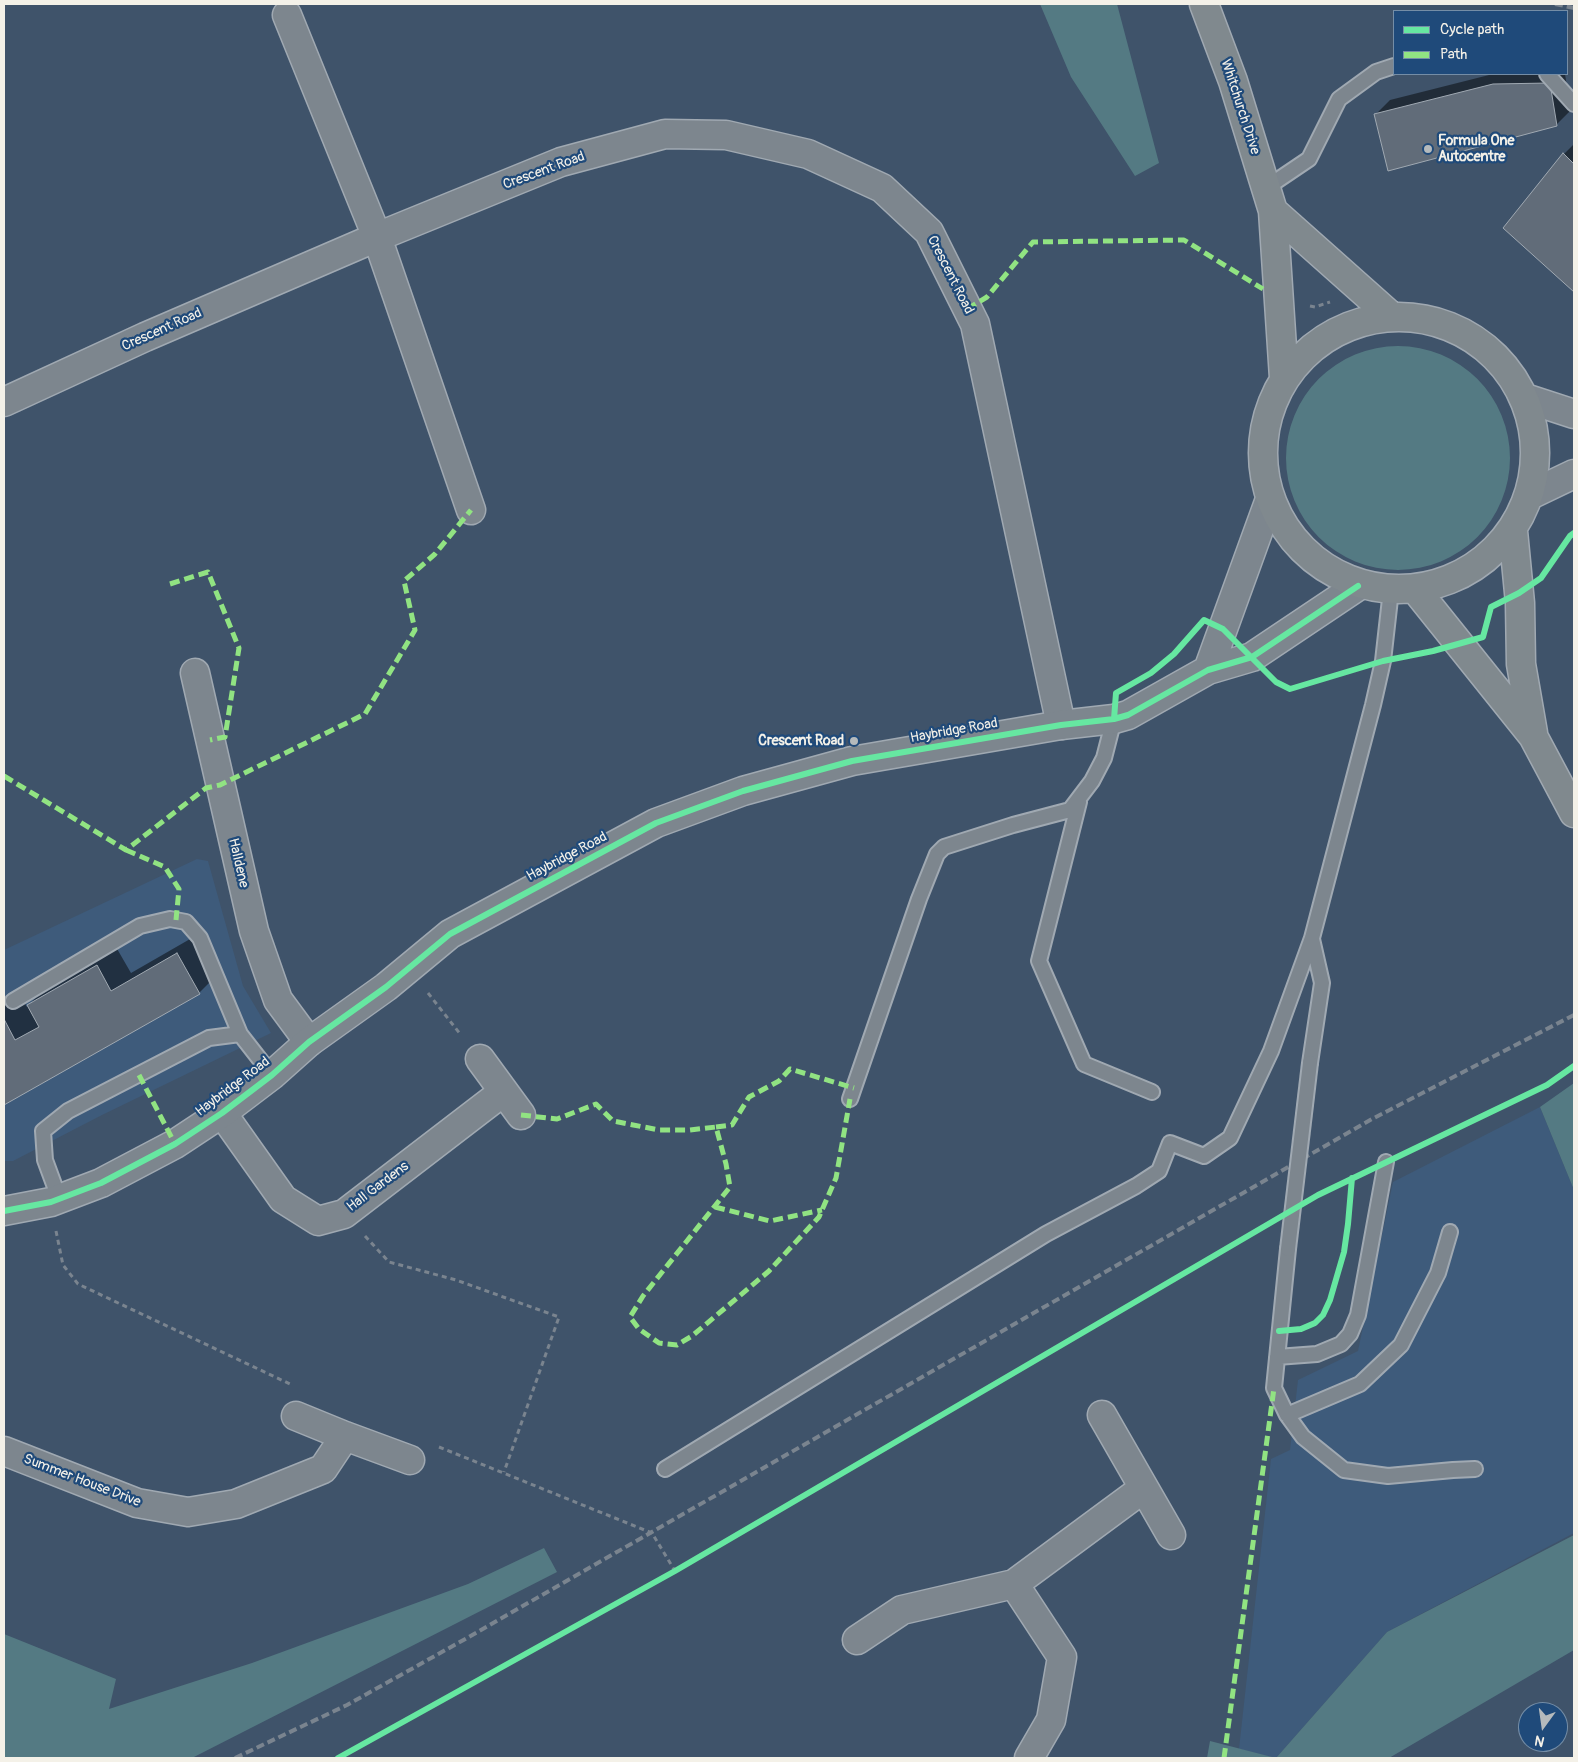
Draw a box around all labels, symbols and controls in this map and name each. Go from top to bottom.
legend [1393,10,1568,75]
text: Cycle path [1440,20,1504,39]
text: Path [1440,45,1467,64]
street label: Whitchurch Drive [1217,57,1263,157]
place label: Formula One Autocentre [1438,133,1514,166]
marker: Formula One Autocentre [1422,143,1434,155]
street label: Crescent Road [501,148,587,194]
street label: Crescent Road [923,233,977,317]
street label: Crescent Road [119,305,205,355]
street label: Haybridge Road [909,715,999,747]
place label: Crescent Road [758,733,844,749]
marker: Crescent Road [848,735,860,747]
street label: Haybridge Road [524,829,610,885]
street label: Halldene [224,837,252,889]
street label: Haybridge Road [193,1054,273,1120]
street label: Hall Gardens [344,1158,412,1216]
street label: Summer House Drive [21,1451,143,1511]
north arrow [1518,1702,1568,1752]
text: N [1533,1732,1546,1750]

